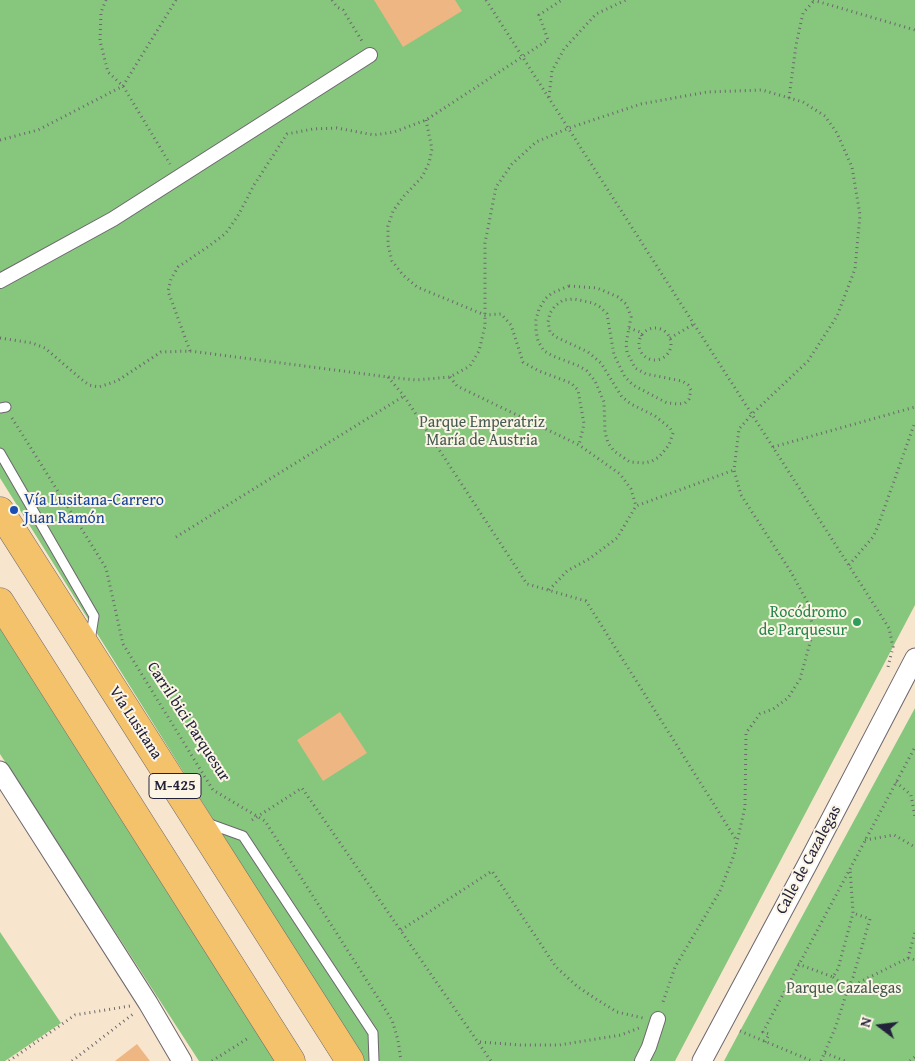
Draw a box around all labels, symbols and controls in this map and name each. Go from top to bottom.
park label: Parque Emperatriz María de Austria [419,413,545,451]
place label: Vía Lusitana-Carrero Juan Ramón [24,491,164,529]
marker: Vía Lusitana-Carrero Juan Ramón [8,504,20,516]
place label: Rocódromo de Parquesur [759,603,847,641]
marker: Rocódromo de Parquesur [851,616,863,628]
street label: Carril bici Parquesur [142,659,234,785]
street label: Vía Lusitana [104,683,166,763]
road number: M-425 [149,774,201,798]
street label: Calle de Cazalegas [772,802,846,918]
park label: Parque Cazalegas [786,979,902,999]
north arrow [855,1001,905,1051]
text: N [855,1015,876,1029]

